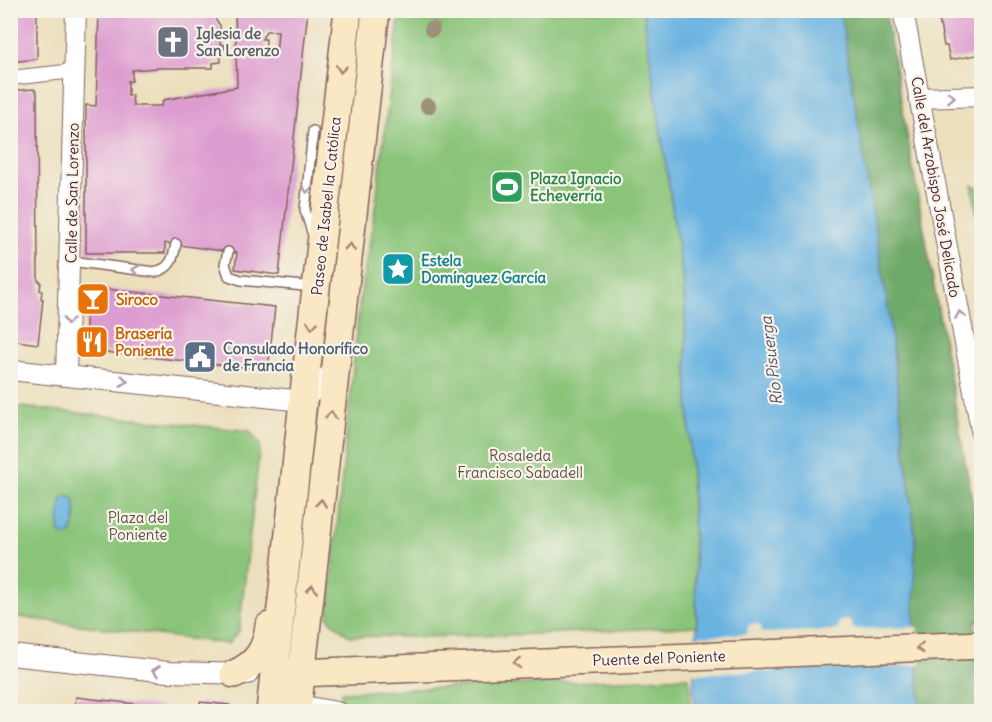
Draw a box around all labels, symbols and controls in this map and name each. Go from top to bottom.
church icon: Iglesia de San Lorenzo [155,24,191,60]
place label: Iglesia de San Lorenzo [196,24,280,60]
one-way arrow [335,64,348,73]
street label: Calle del Arzobispo José Delicado [907,75,965,299]
one-way arrow [946,90,955,103]
street label: Paseo de Isabel la Católica [307,115,345,296]
street label: Calle de San Lorenzo [61,123,83,263]
sports icon: Plaza Ignacio Echeverría [489,169,525,205]
place label: Plaza Ignacio Echeverría [530,169,622,205]
one-way arrow [301,185,314,194]
one-way arrow [343,242,356,252]
place icon: Estela Domínguez García [380,251,416,287]
place label: Estela Domínguez García [421,251,547,288]
one-way arrow [131,264,140,276]
bar icon: Siroco [75,281,111,317]
place label: Siroco [116,290,159,309]
one-way arrow [954,311,967,321]
water label: Río Pisuerga [756,315,786,407]
one-way arrow [62,316,75,325]
one-way arrow [307,320,319,330]
restaurant icon: Brasería Poniente [74,324,110,360]
place label: Brasería Poniente [115,324,174,360]
public building icon: Consulado Honorífico de Francia [182,339,218,375]
place label: Consulado Honorífico de Francia [223,339,369,375]
one-way arrow [120,374,129,387]
one-way arrow [324,411,337,420]
park label: Rosaleda Francisco Sabadell [457,446,583,482]
one-way arrow [314,499,327,508]
park label: Plaza del Poniente [108,508,168,544]
one-way arrow [305,585,317,594]
one-way arrow [916,641,925,654]
street label: Puente del Poniente [592,646,726,670]
one-way arrow [513,657,522,670]
one-way arrow [151,665,160,678]

